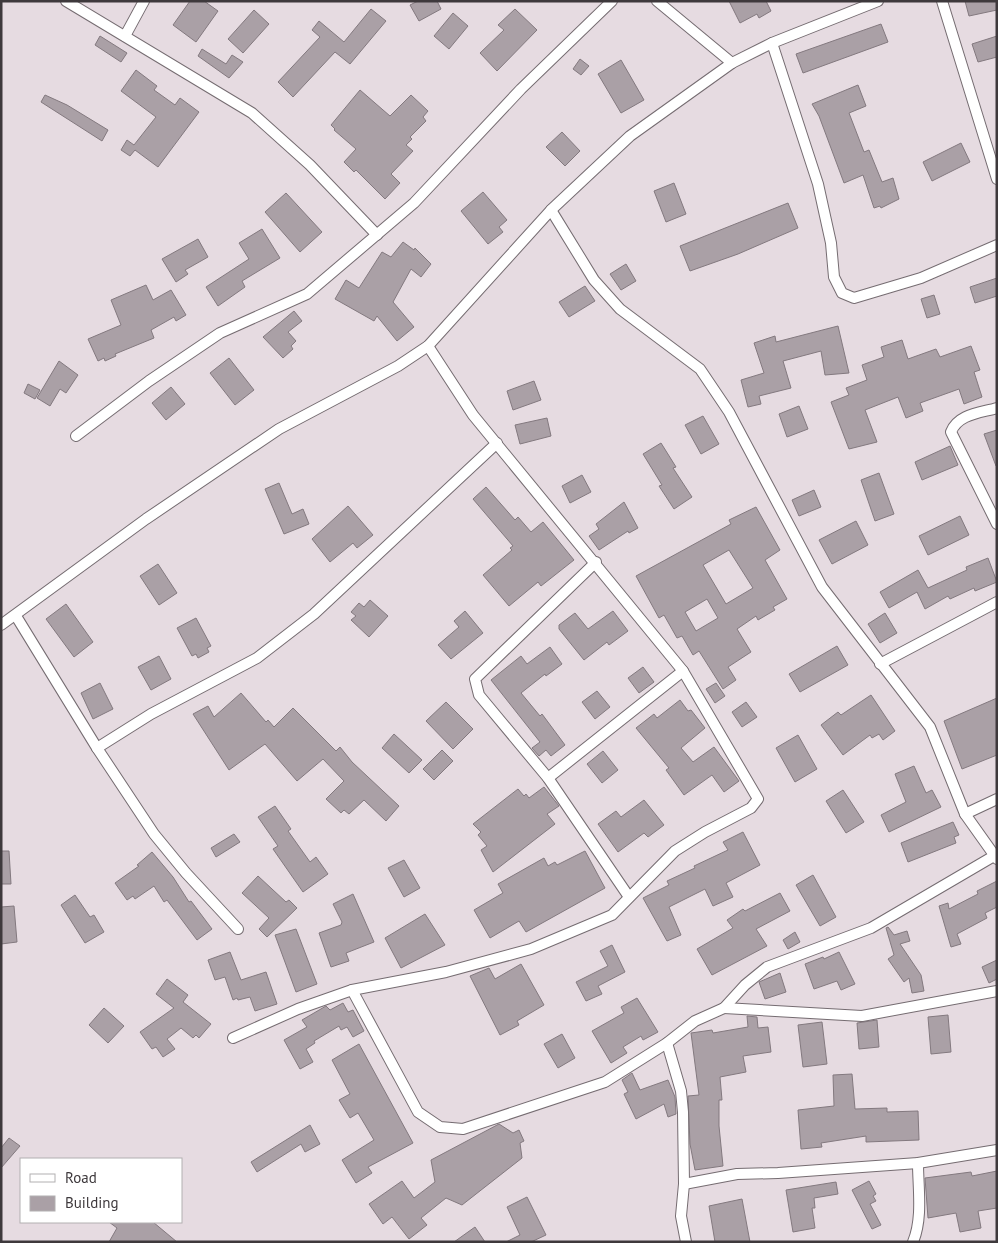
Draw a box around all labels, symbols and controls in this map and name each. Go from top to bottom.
legend [20,1158,182,1223]
text: Road [65,1168,97,1187]
text: Building [65,1193,119,1212]

